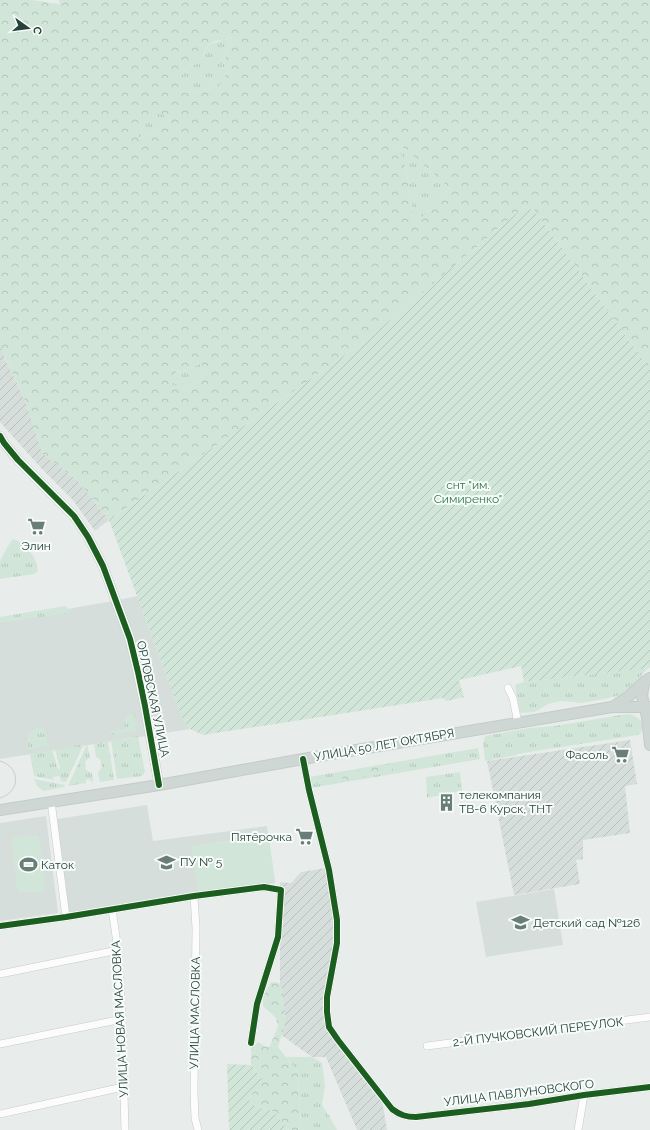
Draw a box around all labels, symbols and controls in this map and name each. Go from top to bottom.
north arrow [8,8,48,48]
text: С [30,25,44,36]
park label: снт "им. Симиренко" [434,478,502,506]
supermarket icon: Элин [26,517,46,537]
place label: Элин [21,539,51,553]
street label: ОРЛОВСКАЯ УЛИЦА [134,639,172,759]
street label: УЛИЦА 50 ЛЕТ ОКТЯБРЯ [313,726,455,764]
supermarket icon: Фасоль [611,745,631,765]
place label: Фасоль [565,748,608,762]
place label: телекомпания ТВ-6 Курск, ТНТ [459,788,553,816]
building icon: телекомпания ТВ-6 Курск, ТНТ [436,792,456,812]
supermarket icon: Пятёрочка [295,827,315,847]
place label: Пятёрочка [231,830,292,844]
school or university icon: ПУ № 5 [157,852,177,872]
sports icon: Каток [18,855,38,875]
place label: ПУ № 5 [180,855,223,869]
place label: Каток [41,858,74,872]
school or university icon: Детский сад №126 [510,913,530,933]
place label: Детский сад №126 [533,916,640,930]
street label: УЛИЦА НОВАЯ МАСЛОВКА [109,940,131,1098]
street label: УЛИЦА МАСЛОВКА [187,956,203,1070]
street label: 2-Й ПУЧКОВСКИЙ ПЕРЕУЛОК [452,1015,625,1049]
street label: УЛИЦА ПАВЛУНОВСКОГО [443,1077,595,1109]

